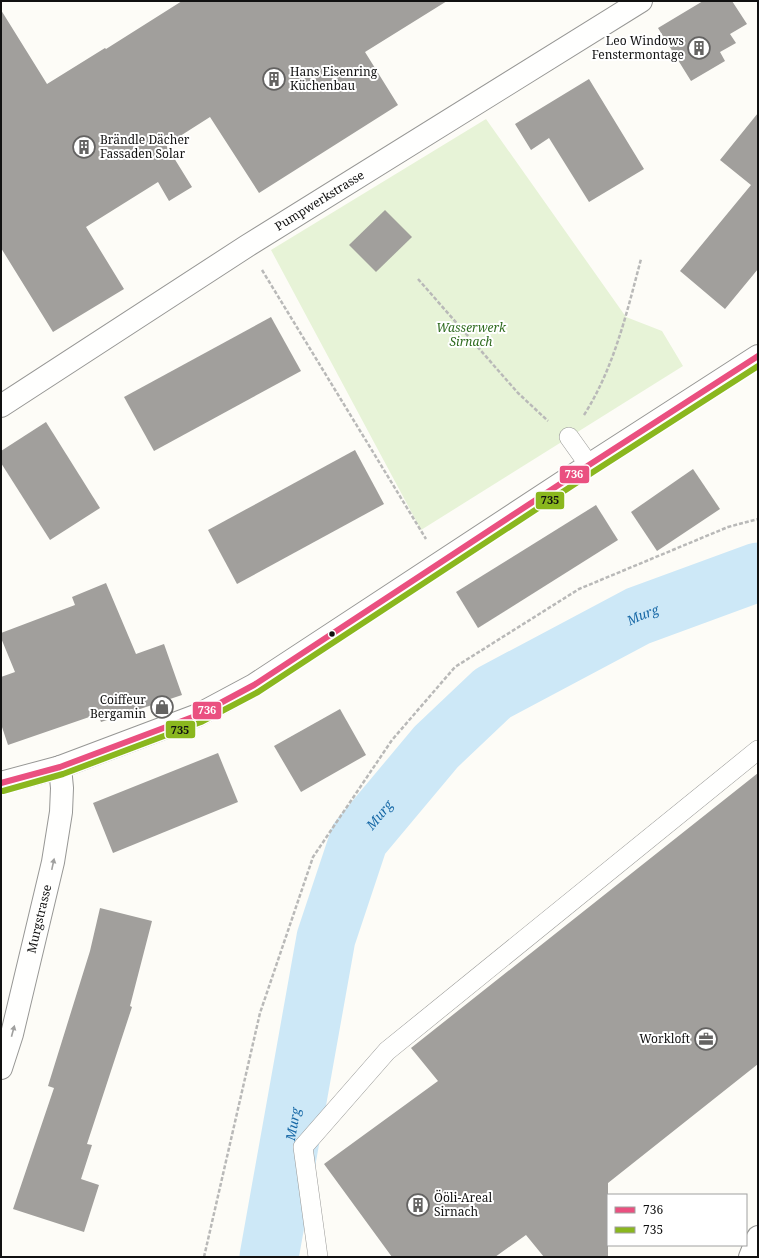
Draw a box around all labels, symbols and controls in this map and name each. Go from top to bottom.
place label: Leo Windows Fenstermontage [592,32,684,63]
building icon: Leo Windows Fenstermontage [686,35,712,61]
place label: Hans Eisenring Küchenbau [290,63,378,94]
building icon: Hans Eisenring Küchenbau [261,66,287,92]
place label: Brändle Dächer Fassaden Solar [100,131,190,162]
building icon: Brändle Dächer Fassaden Solar [71,134,97,160]
street label: Pumpwerkstrasse [272,166,367,235]
park label: Wasserwerk Sirnach [436,319,507,350]
line badge: 736 [559,465,590,484]
text: 736 [565,466,583,481]
line badge: 735 [535,491,565,510]
text: 735 [541,492,559,507]
water label: Murg [623,600,662,630]
unlabelled marker [327,629,337,639]
place label: Coiffeur Bergamin [90,691,146,722]
shop icon: Coiffeur Bergamin [149,694,175,720]
line badge: 736 [192,701,222,720]
text: 736 [198,702,216,717]
line badge: 735 [165,720,196,739]
text: 735 [171,722,189,737]
water label: Murg [361,796,397,834]
one-way arrow [50,857,56,870]
street label: Murgstrasse [23,883,55,955]
one-way arrow [10,1024,16,1037]
office icon: Workloft [693,1026,719,1052]
place label: Workloft [639,1030,690,1047]
water label: Murg [281,1105,305,1143]
place label: Ööli-Areal Sirnach [434,1189,492,1220]
building icon: Ööli-Areal Sirnach [405,1192,431,1218]
legend [607,1194,747,1246]
text: 736 [643,1201,663,1218]
text: 735 [643,1221,663,1238]

